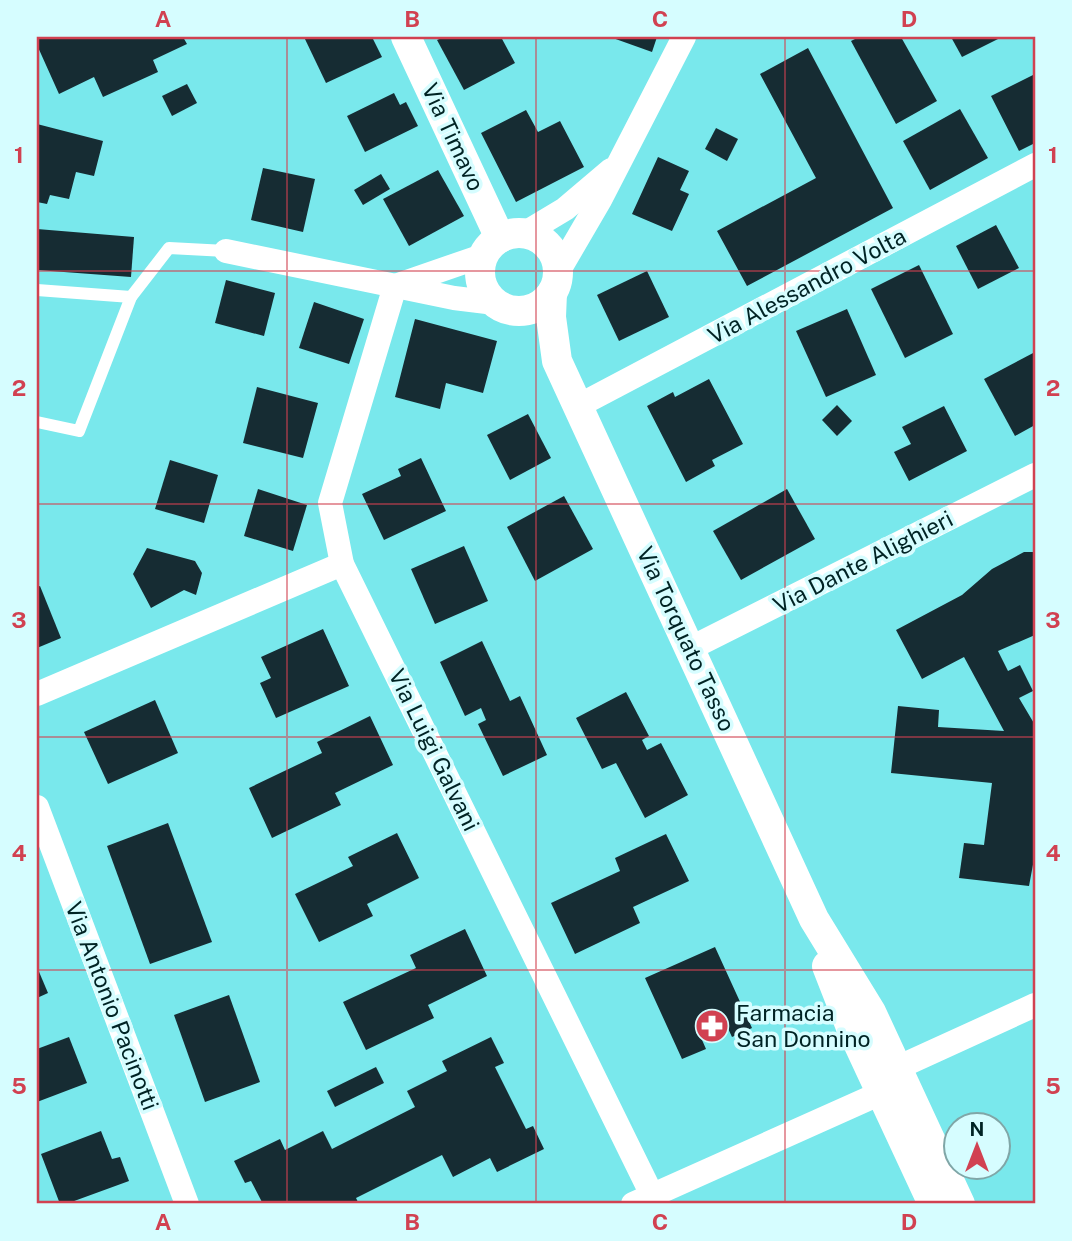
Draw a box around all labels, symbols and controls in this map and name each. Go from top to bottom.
text: A [155,5,172,32]
text: B [404,5,420,32]
text: C [652,5,668,32]
text: D [901,5,917,32]
street label: Via Timavo [417,79,490,195]
text: 1 [14,141,24,168]
text: 1 [1048,141,1058,168]
street label: Via Alessandro Volta [703,222,910,349]
text: 2 [12,374,26,401]
text: 2 [1046,374,1060,401]
street label: Via Dante Alighieri [769,505,957,618]
street label: Via Torquato Tasso [632,542,741,736]
text: 3 [11,606,27,633]
text: 3 [1045,606,1061,633]
street label: Via Luigi Galvani [384,664,485,835]
text: 4 [11,839,27,866]
text: 4 [1045,839,1061,866]
street label: Via Antonio Pacinotti [60,898,165,1114]
place label: Farmacia San Donnino [736,999,871,1052]
pharmacy icon: Farmacia San Donnino [693,1007,731,1045]
text: 5 [11,1072,27,1099]
text: 5 [1045,1072,1061,1099]
north arrow [942,1112,1012,1182]
text: N [970,1118,984,1140]
text: A [155,1208,172,1235]
text: B [404,1208,420,1235]
text: C [652,1208,668,1235]
text: D [901,1208,917,1235]

